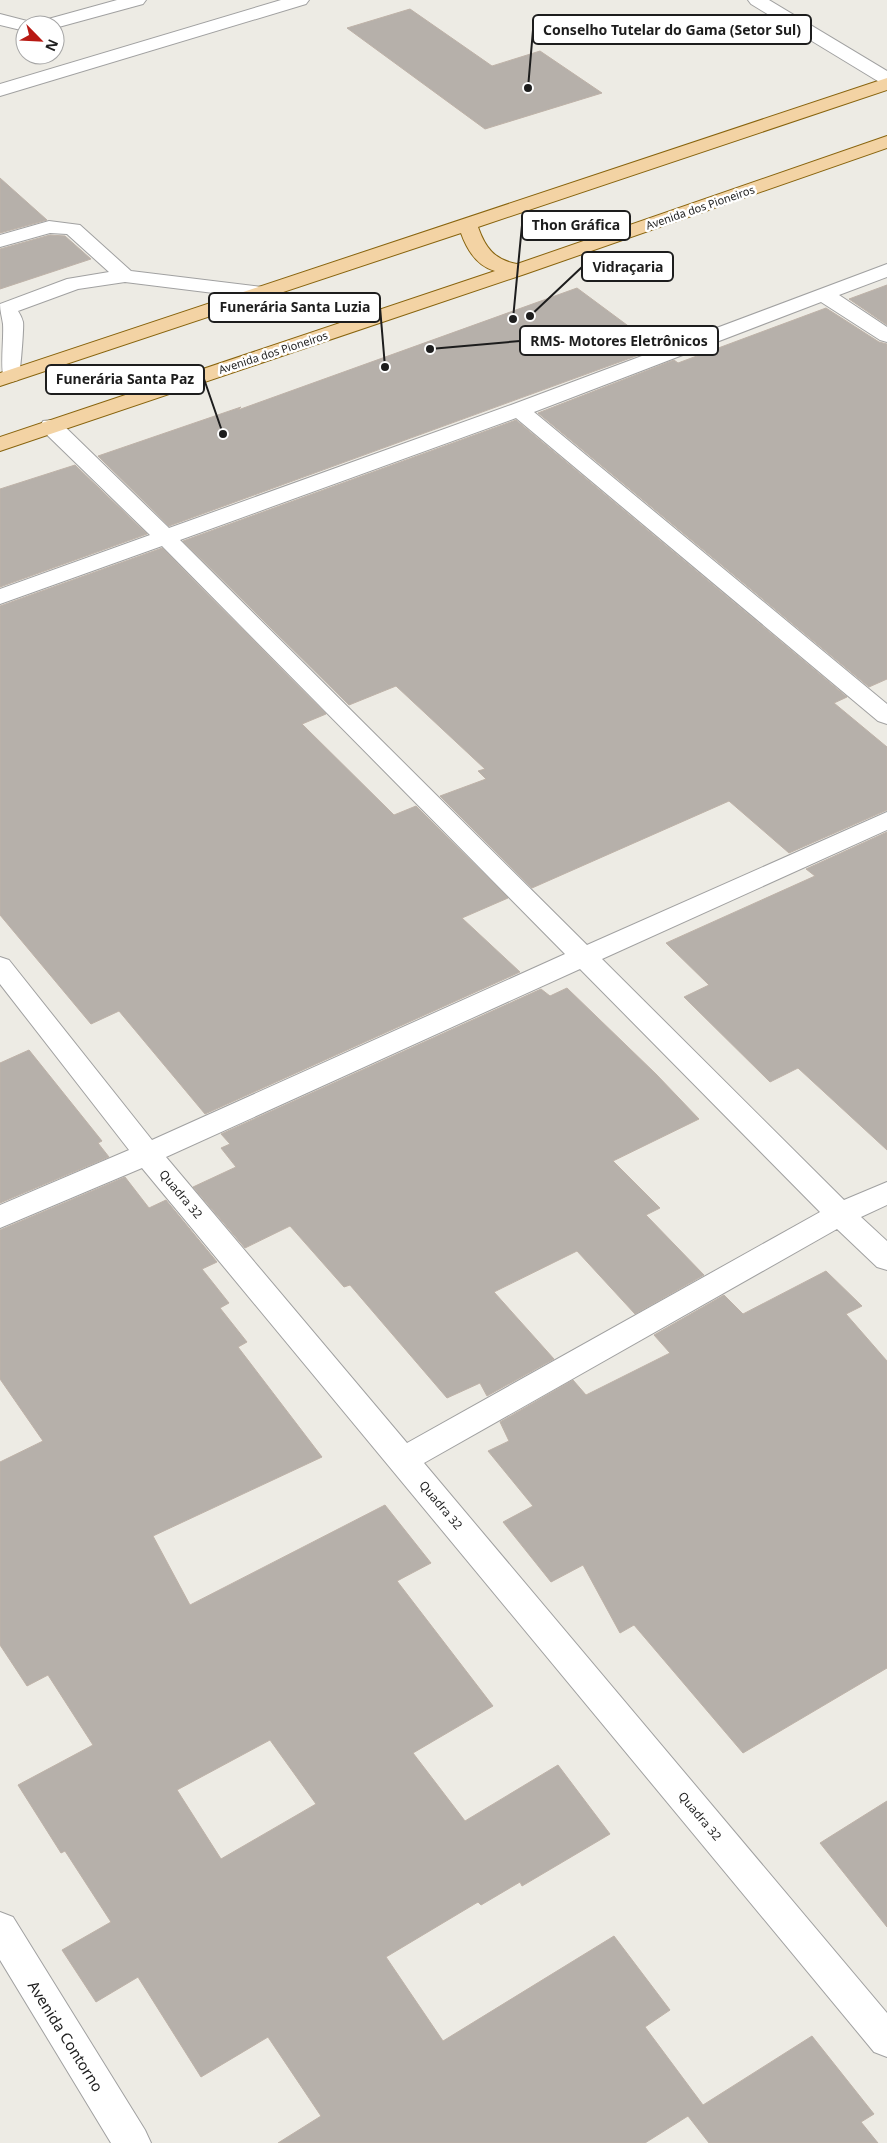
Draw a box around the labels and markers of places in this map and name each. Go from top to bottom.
callout: Conselho Tutelar do Gama (Setor Sul) [533,15,811,44]
callout: Thon Gráfica [522,211,630,240]
callout: Vidraçaria [582,252,673,281]
callout: Funerária Santa Luzia [209,293,380,322]
callout: RMS- Motores Eletrônicos [520,326,718,355]
callout: Funerária Santa Paz [46,365,204,394]

